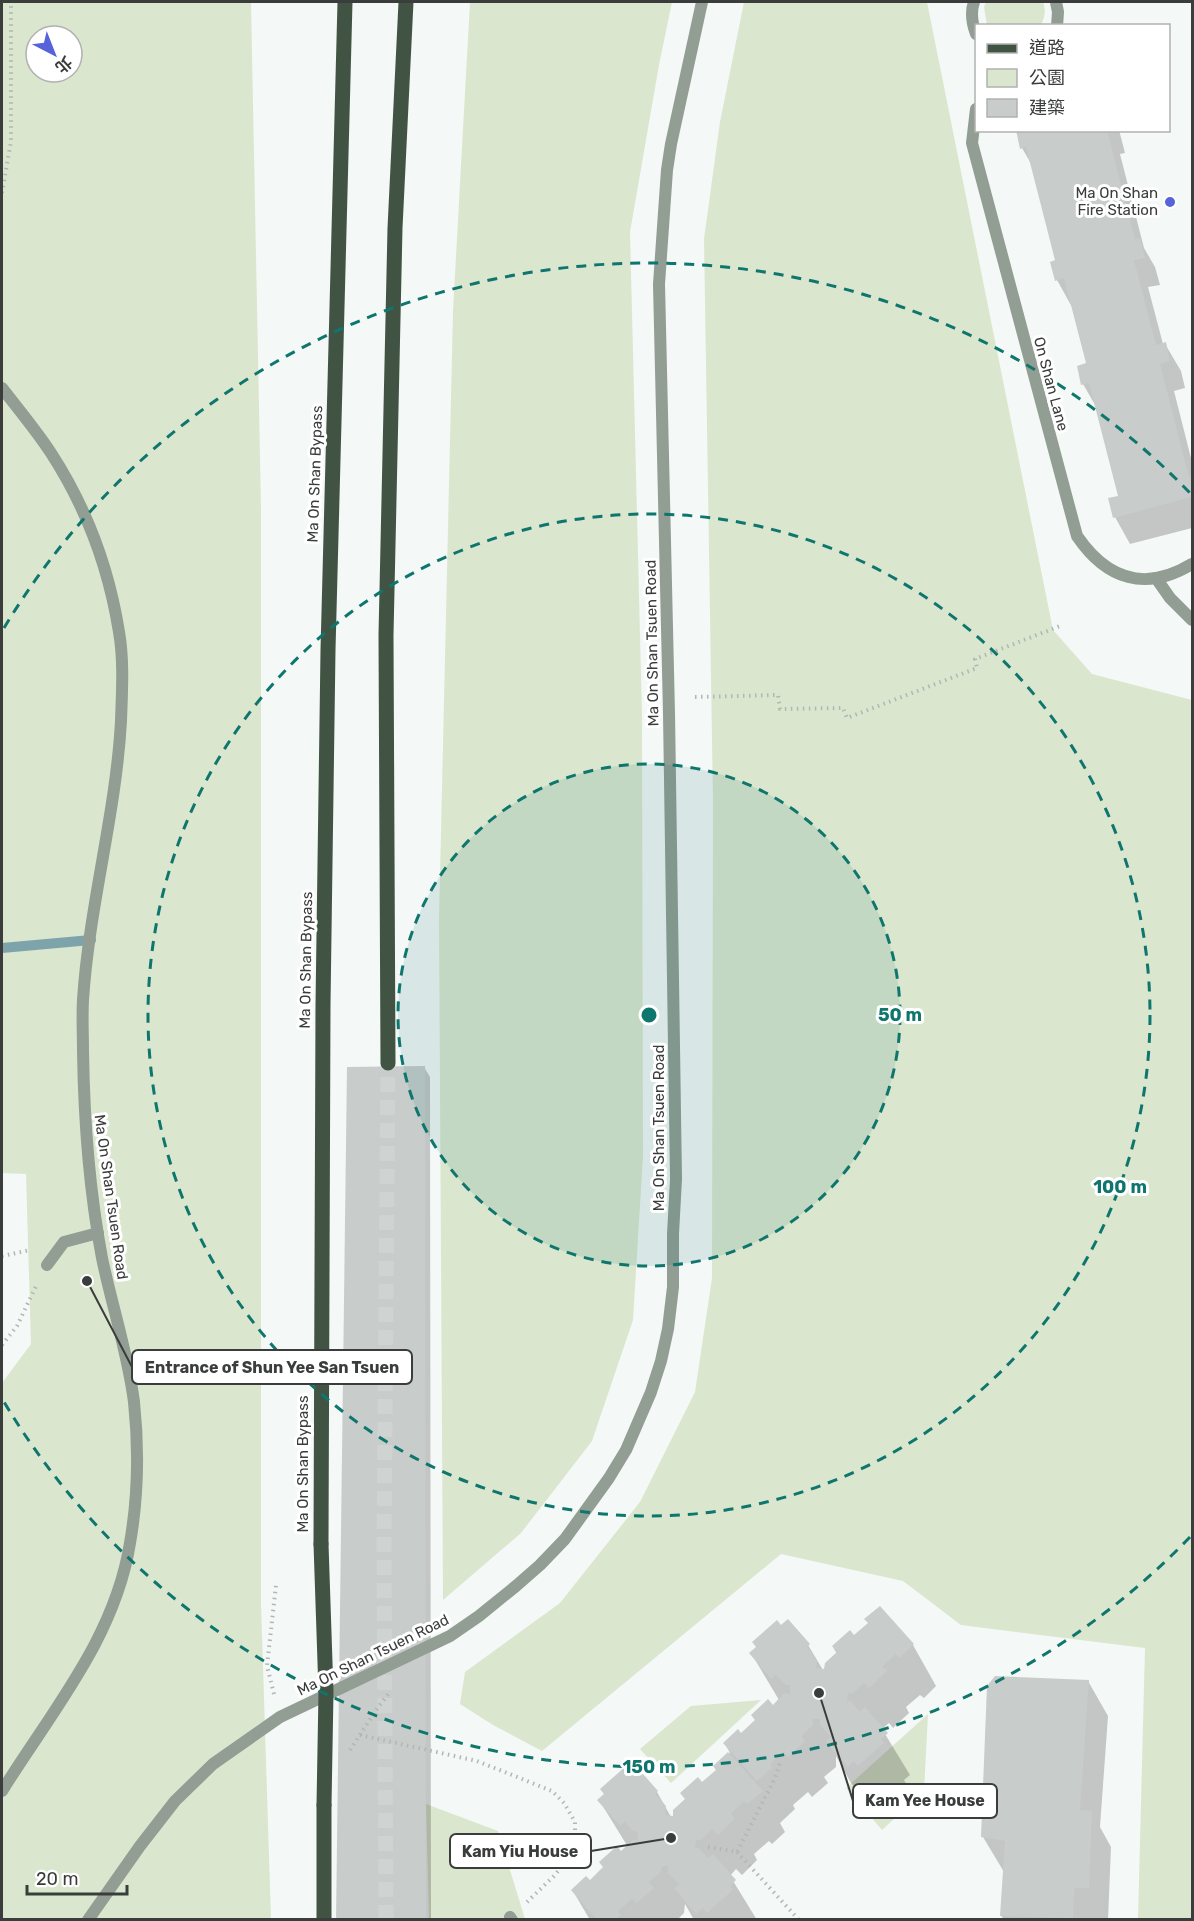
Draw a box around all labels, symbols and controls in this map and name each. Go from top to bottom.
north arrow [24,24,84,84]
legend [975,24,1170,132]
text: 道路 [1029,37,1065,59]
text: 北 [51,52,76,77]
text: 公園 [1029,67,1065,89]
text: 建築 [1029,97,1065,119]
place label: Ma On Shan Fire Station [1075,184,1158,219]
marker: Ma On Shan Fire Station [1163,195,1177,209]
street label: On Shan Lane [1030,335,1072,433]
street label: Ma On Shan Bypass [304,405,326,543]
street label: Ma On Shan Tsuen Road [642,560,662,726]
street label: Ma On Shan Bypass [296,891,316,1029]
text: 50 m [878,1004,922,1026]
centre of rings [639,1005,659,1025]
street label: Ma On Shan Tsuen Road [650,1045,668,1211]
street label: Ma On Shan Tsuen Road [90,1113,132,1281]
text: 100 m [1093,1176,1147,1198]
callout: Entrance of Shun Yee San Tsuen [132,1350,412,1384]
text: Entrance of Shun Yee San Tsuen [145,1358,399,1377]
street label: Ma On Shan Bypass [294,1395,312,1533]
street label: Ma On Shan Tsuen Road [294,1610,452,1700]
text: 150 m [622,1756,676,1778]
callout: Kam Yee House [853,1784,997,1818]
text: Kam Yee House [865,1791,985,1810]
callout: Kam Yiu House [450,1834,591,1868]
text: Kam Yiu House [462,1842,578,1861]
scale bar [27,1858,128,1896]
text: 20 m [36,1868,78,1890]

